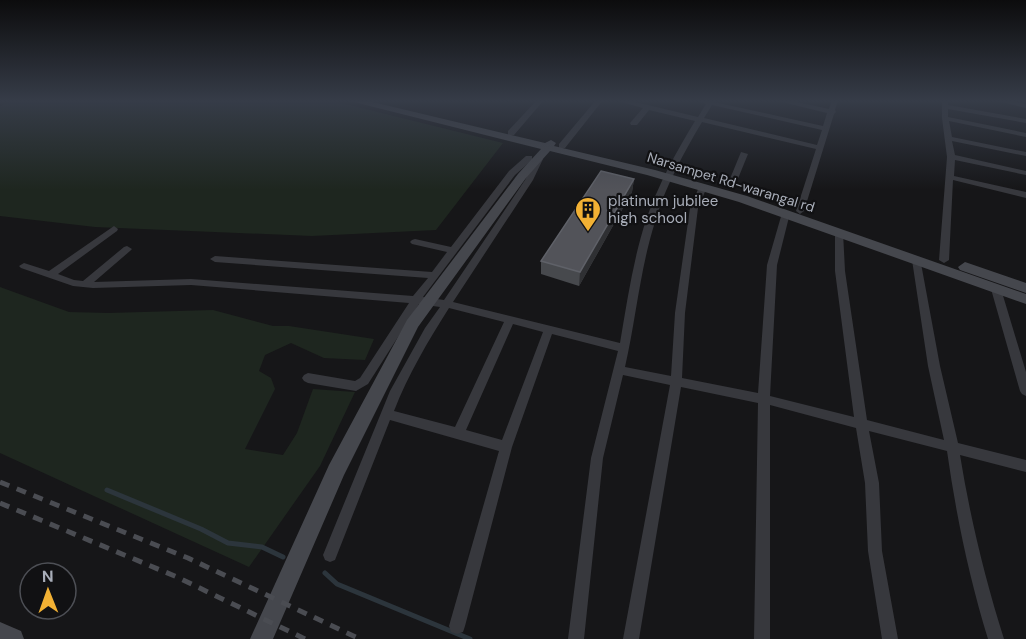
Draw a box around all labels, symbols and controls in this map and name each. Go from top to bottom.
street label: Narsampet Rd-warangal rd [645,148,817,216]
place label: platinum jubilee high school [608,191,718,228]
building icon: platinum jubilee high school [573,195,603,233]
north arrow [18,561,78,621]
text: N [42,566,54,587]

